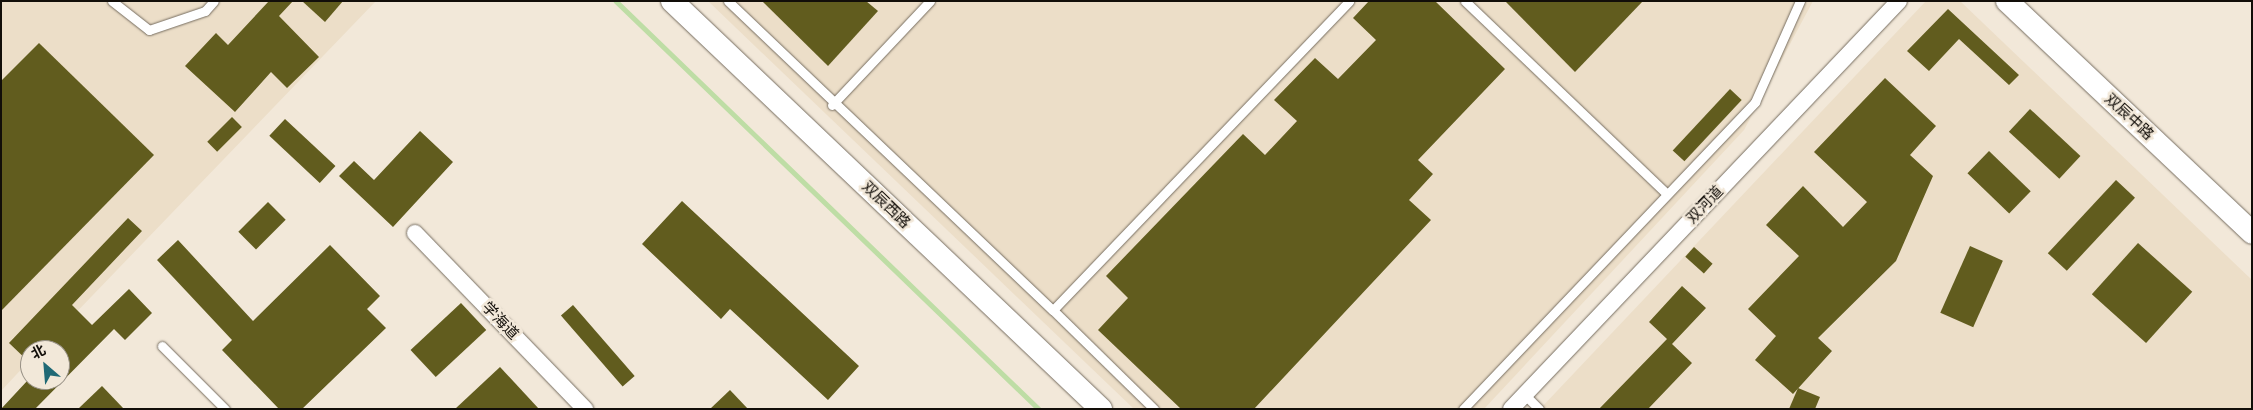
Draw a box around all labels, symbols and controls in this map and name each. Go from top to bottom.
street label: 双辰中路 [2101,90,2157,144]
street label: 双辰西路 [858,178,914,232]
street label: 双河道 [1683,183,1727,227]
street label: 学海道 [478,299,522,343]
north arrow [20,340,70,390]
text: 北 [28,341,49,363]

